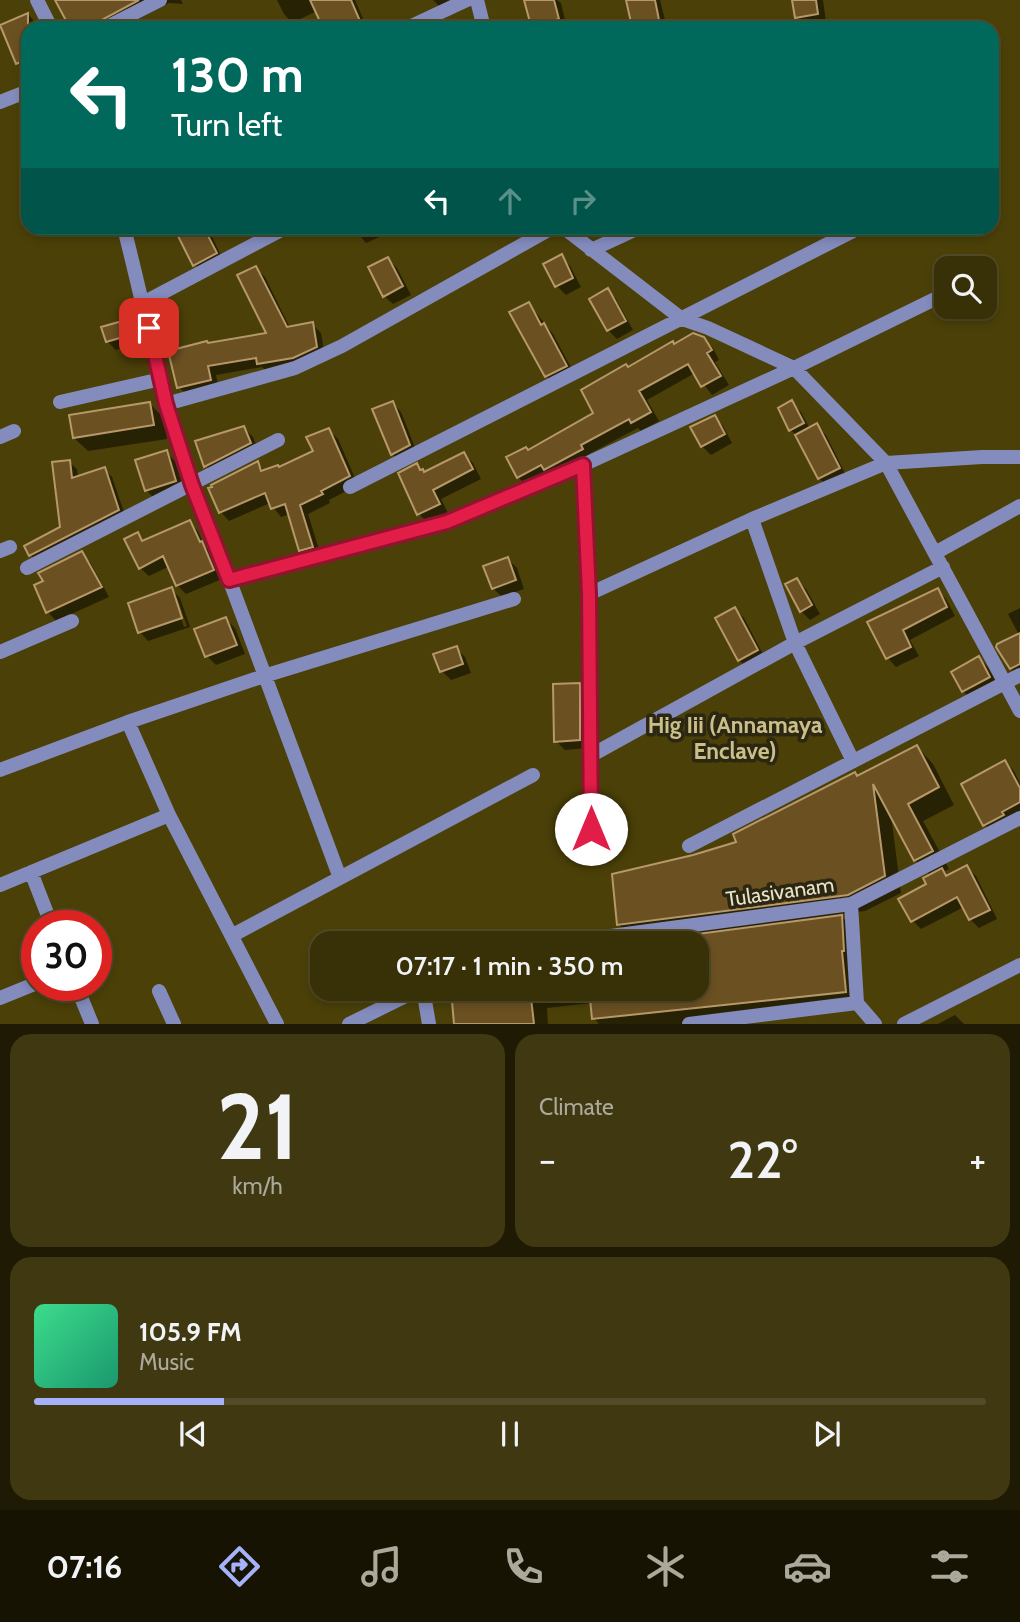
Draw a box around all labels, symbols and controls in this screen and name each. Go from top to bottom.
text: 130 m [171,45,304,104]
icon: left [56,49,147,140]
text: Turn left [171,105,282,144]
icon: left [418,182,456,220]
icon: ahead [491,182,529,220]
icon: right [564,182,602,220]
map controls [934,256,997,319]
button: search [934,256,997,319]
pin [119,298,179,358]
icon: arrive [130,309,168,347]
district label: Hig Iii (Annamaya Enclave) [648,711,823,765]
position arrow [554,792,628,866]
street label: Tulasivanam [724,872,836,911]
speed limit sign: 30 [21,910,112,1001]
text: 07:17 · 1 min · 350 m [396,950,623,982]
text: 21 [217,1071,298,1182]
text: Climate [539,1093,614,1121]
text: 22° [728,1128,797,1191]
text: − [539,1136,556,1183]
text: + [969,1136,986,1183]
text: km/h [232,1172,283,1200]
text: 105.9 FM [139,1316,242,1348]
text: Music [139,1348,194,1376]
icon: previous [174,1415,212,1453]
icon: pause [491,1415,529,1453]
icon: next [808,1415,846,1453]
icon: directions [215,1542,264,1591]
icon: music [357,1542,406,1591]
icon: phone [499,1542,548,1591]
icon: climate [641,1542,690,1591]
icon: car [783,1542,832,1591]
icon: filters [925,1542,974,1591]
text: 07:16 [46,1547,122,1586]

